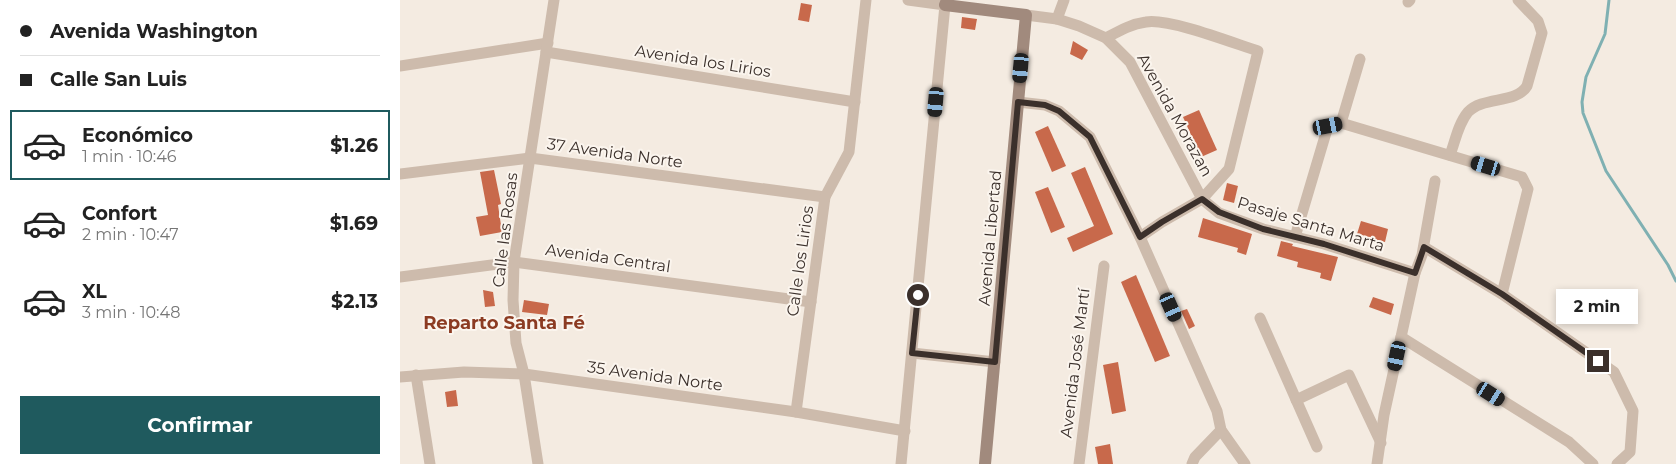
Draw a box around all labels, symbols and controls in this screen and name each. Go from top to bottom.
text: Avenida Washington [50,20,258,43]
street label: Avenida los Lirios [634,41,772,81]
street label: Avenida Morazan [1133,50,1217,180]
car [1012,52,1029,84]
text: Calle San Luis [50,68,187,91]
car [927,86,944,118]
car [1311,116,1344,136]
icon: car [22,123,67,168]
text: Económico [82,124,193,147]
text: $1.26 [330,134,378,157]
street label: 37 Avenida Norte [546,134,684,172]
text: 1 min · 10:46 [82,147,177,166]
car [1469,154,1502,178]
street label: Avenida Libertad [975,169,1005,307]
street label: Calle las Rosas [489,171,521,288]
street label: Pasaje Santa Marta [1235,193,1387,255]
icon: car [22,201,67,246]
text: Confort [82,202,157,225]
street label: Calle los Lirios [783,204,817,318]
text: $1.69 [330,212,378,235]
text: 2 min · 10:47 [82,225,179,244]
street label: Avenida Central [544,240,672,276]
icon: car [22,279,67,324]
text: XL [82,280,107,303]
route start [907,284,929,306]
street label: Avenida José Martí [1056,286,1094,439]
callout: 2 min [1557,288,1639,324]
text: $2.13 [331,290,378,313]
car [1158,290,1183,324]
text: 2 min [1574,297,1620,316]
text: 3 min · 10:48 [82,303,180,322]
district label: Reparto Santa Fé [423,312,585,334]
car [1386,340,1407,372]
route end [1587,350,1609,372]
street label: 35 Avenida Norte [586,357,724,395]
car [1474,380,1507,408]
button: Confirmar [20,396,380,454]

